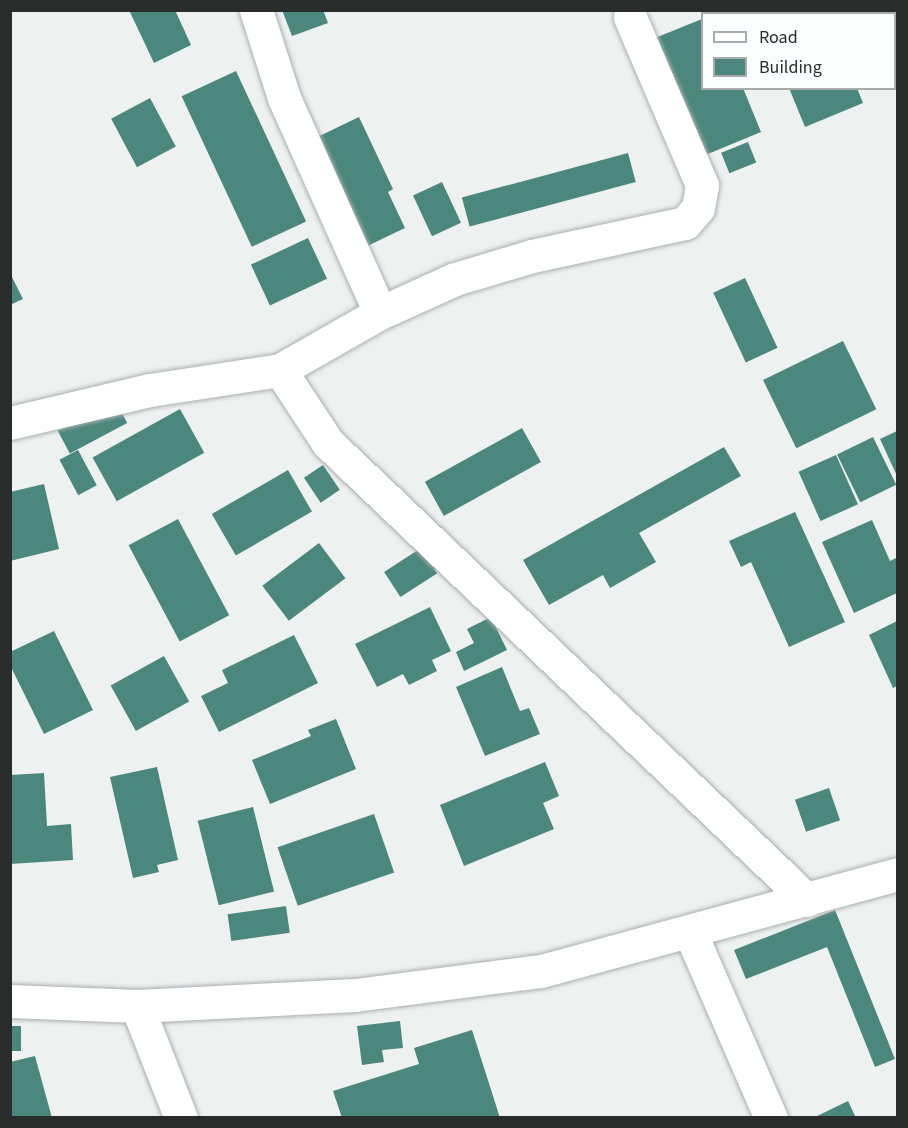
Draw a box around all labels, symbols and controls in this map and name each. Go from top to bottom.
legend [701,12,896,90]
text: Road [759,25,798,50]
text: Building [759,55,822,80]

